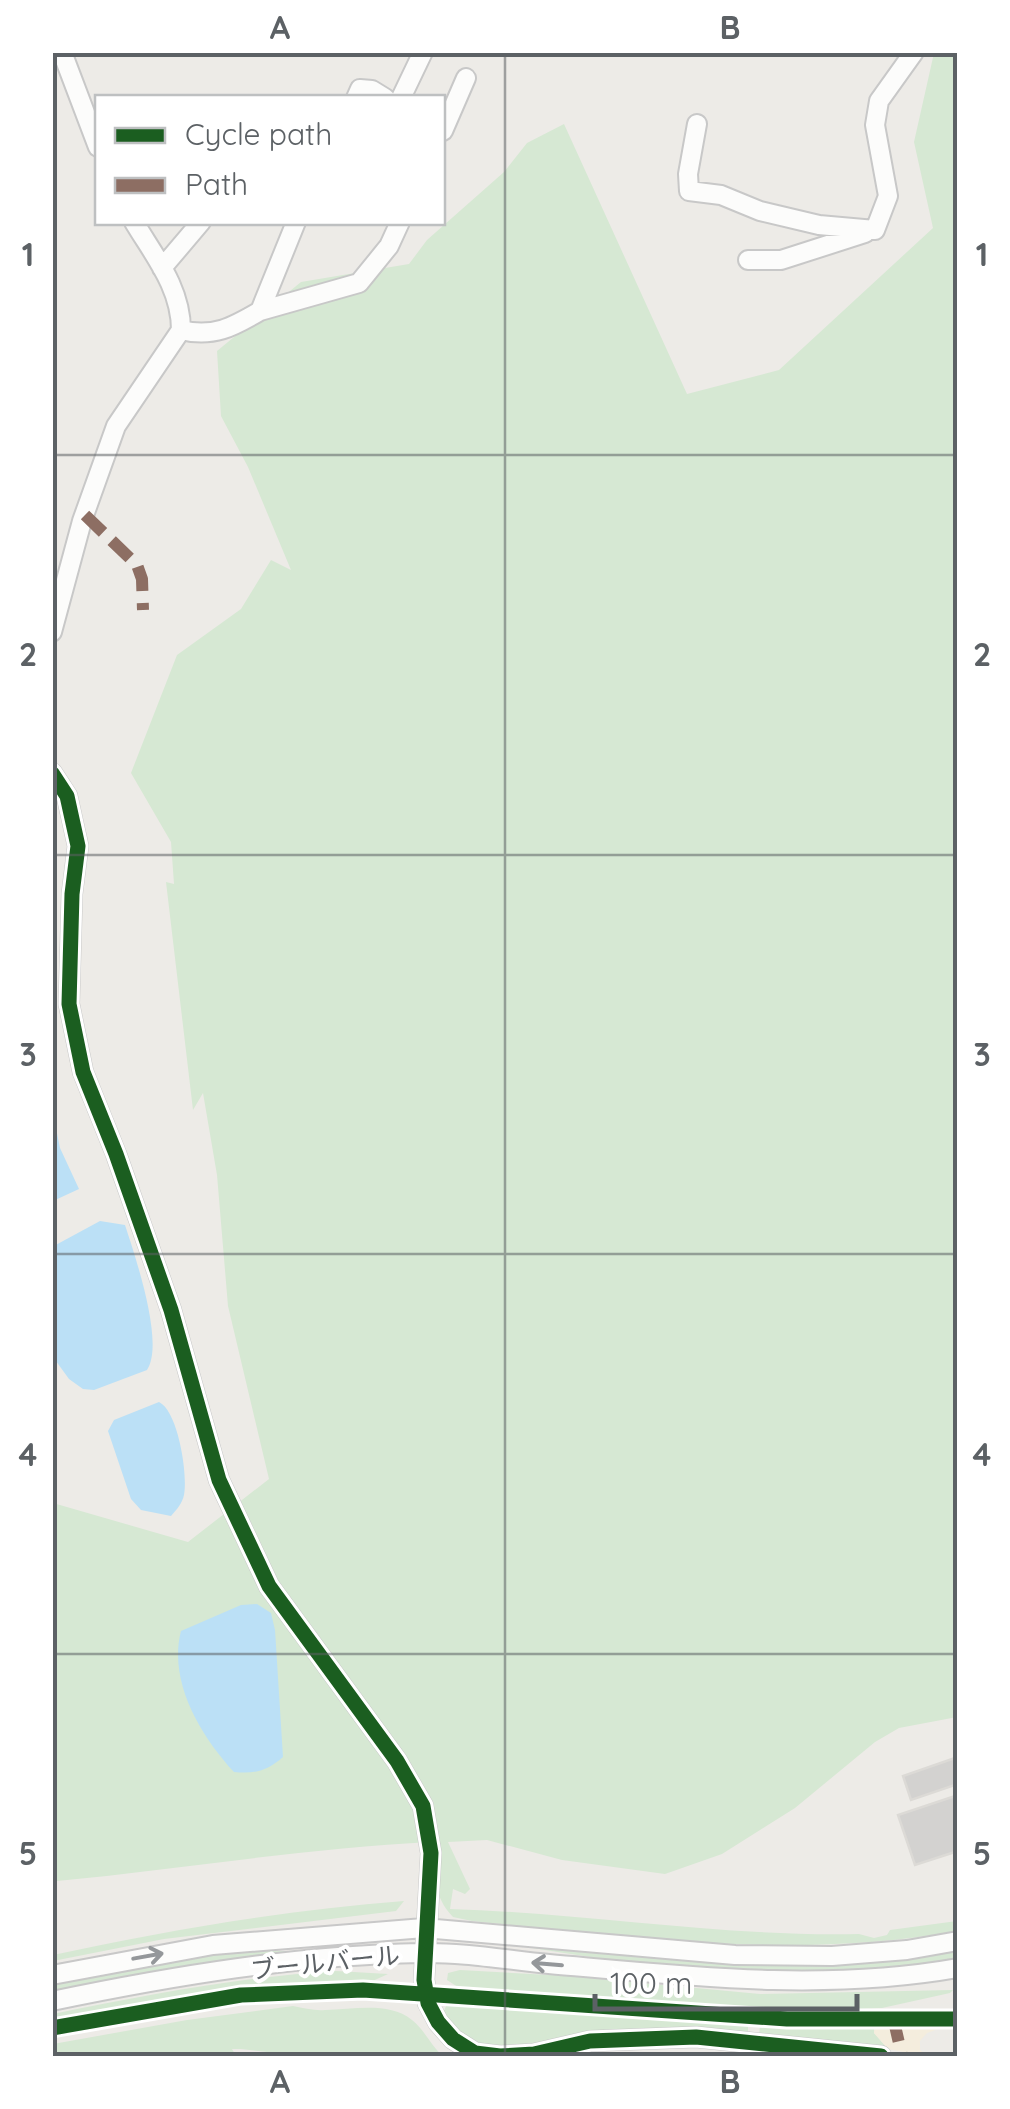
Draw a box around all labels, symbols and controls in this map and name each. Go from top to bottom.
text: A [270,7,291,47]
text: B [720,7,740,47]
legend [95,95,445,225]
text: Cycle path [185,115,332,153]
text: Path [185,165,248,203]
text: 1 [22,234,34,274]
text: 1 [976,234,988,274]
text: 2 [19,634,37,674]
text: 2 [973,634,991,674]
text: 3 [19,1034,37,1074]
text: 3 [973,1034,991,1074]
text: 4 [19,1434,38,1474]
text: 4 [973,1434,992,1474]
text: 5 [19,1833,37,1873]
text: 5 [973,1833,991,1873]
street label: ブールバール [249,1939,401,1985]
one-way arrow [131,1946,164,1965]
scale bar [595,1949,858,2011]
one-way arrow [531,1954,563,1973]
text: 100 m [610,1964,692,2002]
text: A [270,2061,291,2101]
text: B [720,2061,740,2101]

